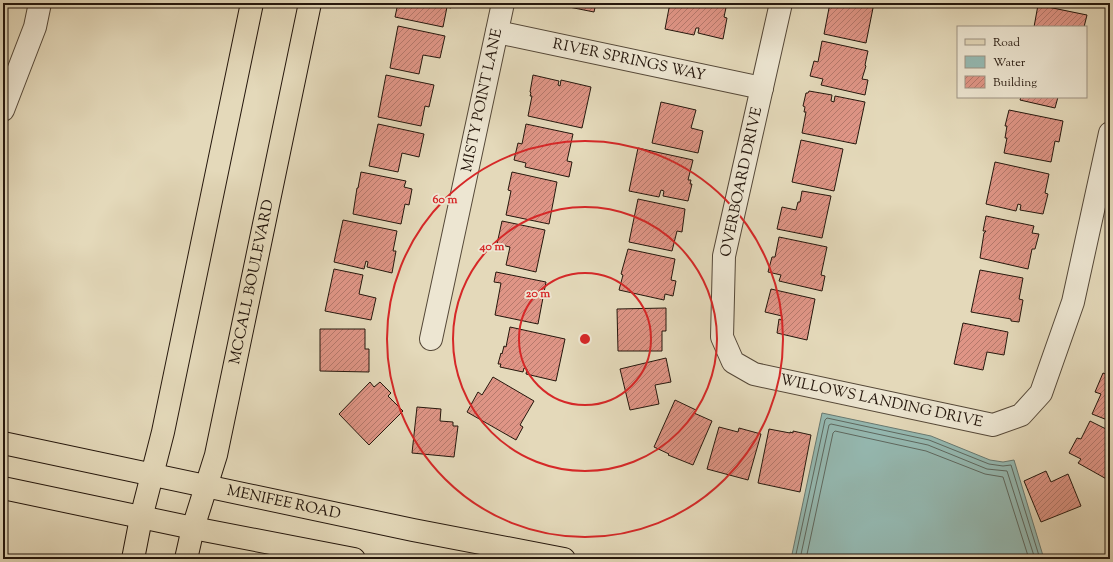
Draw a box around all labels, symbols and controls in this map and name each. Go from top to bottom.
legend [957,26,1087,98]
street label: MISTY POINT LANE [457,27,508,174]
street label: RIVER SPRINGS WAY [551,34,708,86]
text: Road [993,34,1020,52]
text: Water [993,54,1026,72]
text: Building [993,74,1037,92]
street label: OVERBOARD DRIVE [716,105,768,259]
text: 60 m [433,191,457,209]
street label: MCCALL BOULEVARD [225,198,279,366]
text: 40 m [479,238,504,256]
text: 20 m [526,285,550,303]
centre of rings [578,332,592,346]
street label: WILLOWS LANDING DRIVE [778,369,985,433]
street label: MENIFEE ROAD [225,480,343,525]

